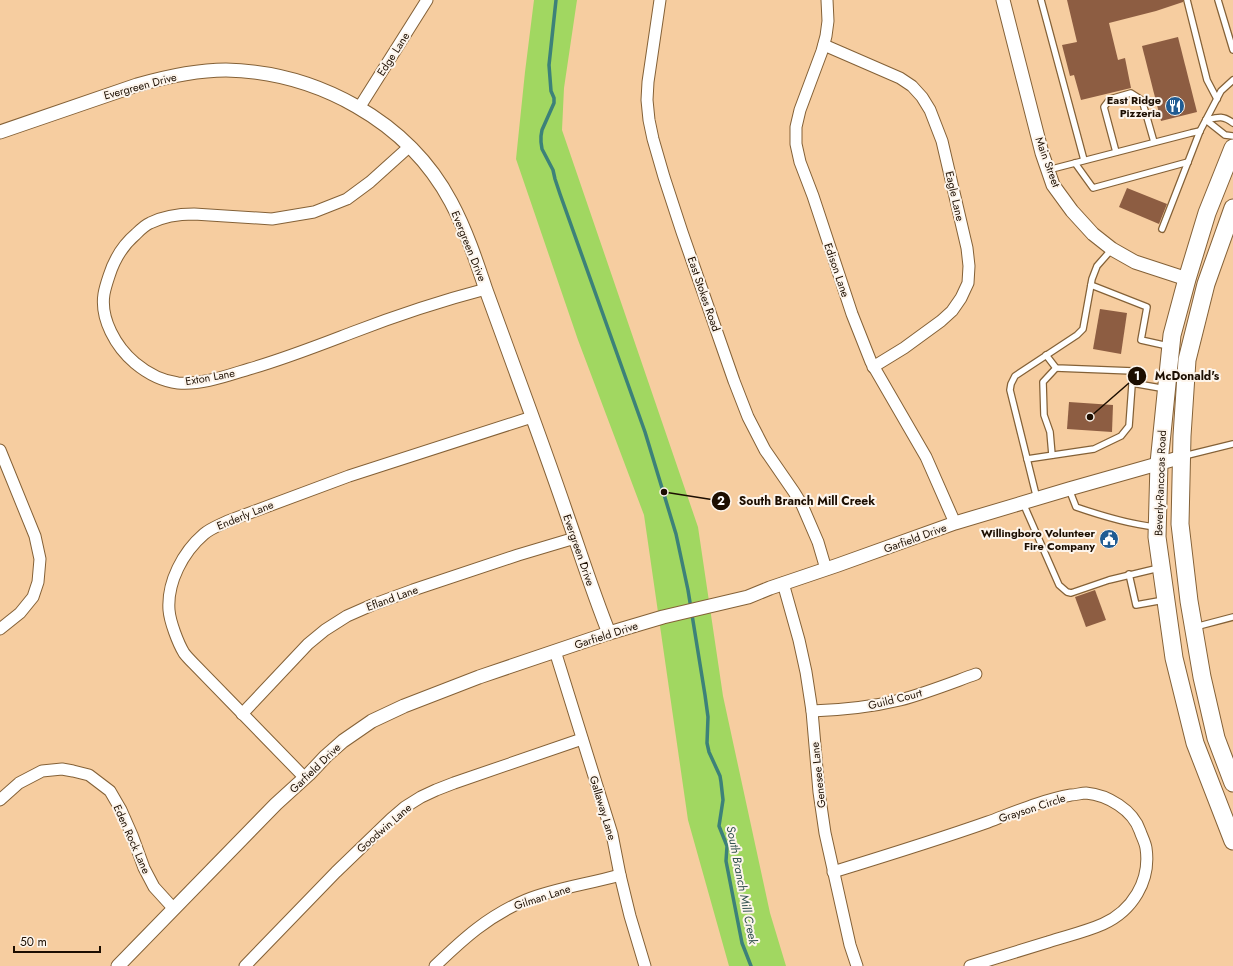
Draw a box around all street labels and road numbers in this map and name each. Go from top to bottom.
street label: Edge Lane [373,29,413,79]
street label: Evergreen Drive [102,69,178,103]
street label: Main Street [1032,135,1065,190]
street label: Eagle Lane [941,169,969,223]
street label: Evergreen Drive [448,208,491,284]
street label: Edison Lane [820,241,854,300]
street label: East Stokes Road [684,254,724,334]
street label: Exton Lane [184,365,236,389]
street label: Beverly-Rancocas Road [1150,430,1170,536]
street label: Enderly Lane [214,496,276,534]
street label: Evergreen Drive [559,512,599,588]
street label: Garfield Drive [881,519,949,557]
street label: Efland Lane [364,581,420,615]
street label: Garfield Drive [572,617,640,653]
street label: Guild Court [866,685,924,713]
street label: Garfield Drive [286,739,344,797]
street label: Genesee Lane [807,741,829,809]
street label: Gallaway Lane [586,774,620,843]
street label: Grayson Circle [997,790,1068,826]
street label: Goodwin Lane [353,799,415,856]
street label: Eden Rock Lane [110,802,155,876]
street label: Gilman Lane [512,880,573,914]

